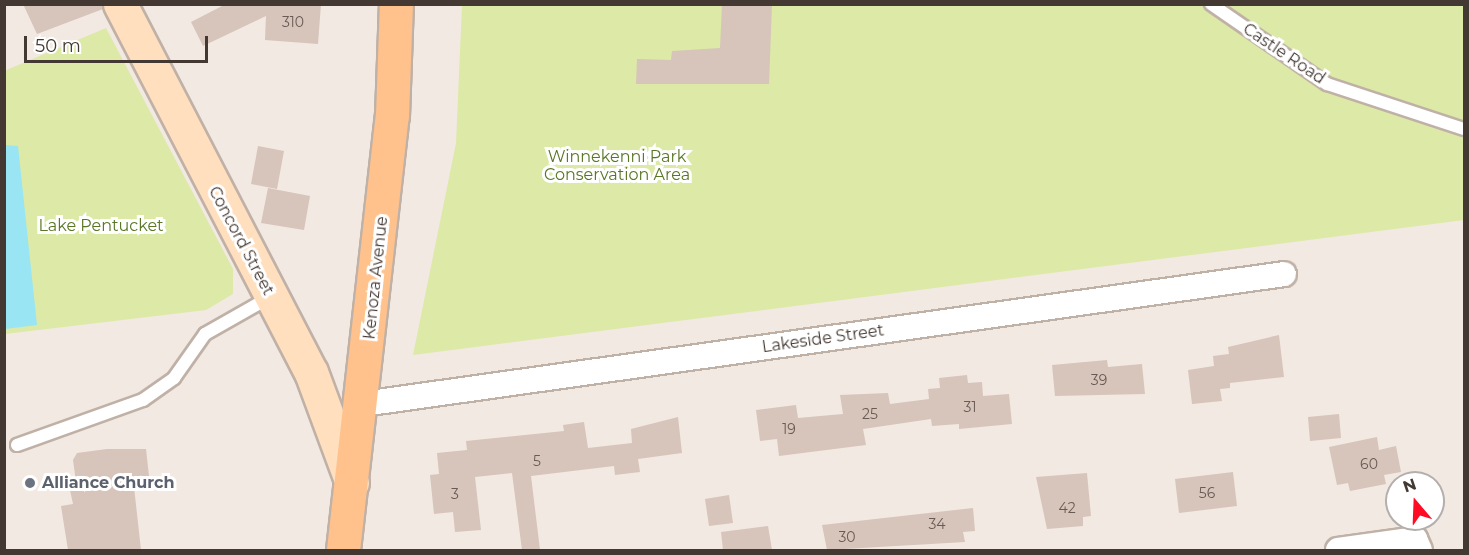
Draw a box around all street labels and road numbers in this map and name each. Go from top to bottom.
street label: Castle Road [1239,19,1329,89]
street label: Concord Street [204,183,278,299]
street label: Kenoza Avenue [360,216,392,340]
street label: Lakeside Street [761,321,885,357]

